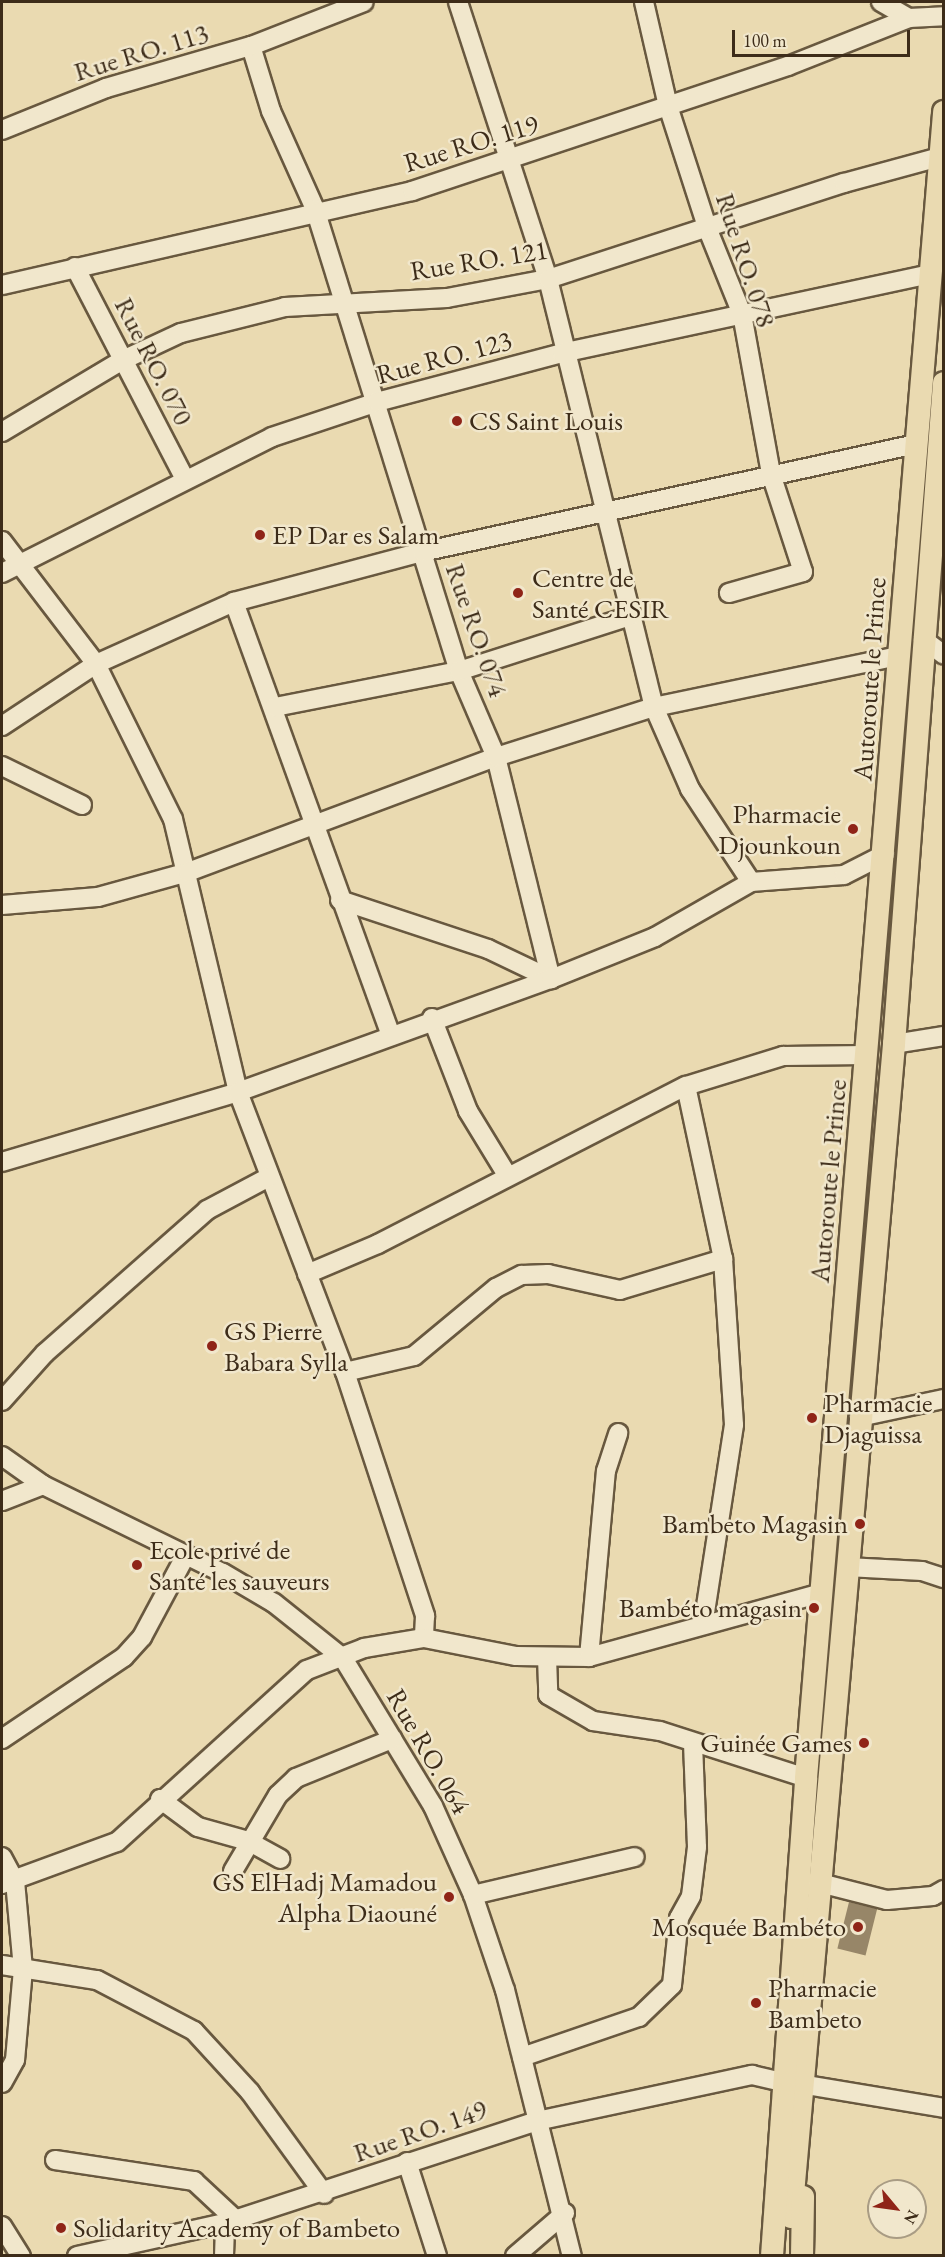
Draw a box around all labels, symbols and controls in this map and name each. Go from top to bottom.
street label: Rue RO. 113 [70,16,212,88]
scale bar [735,18,914,56]
text: 100 m [743,29,787,52]
street label: Rue RO. 119 [400,107,542,179]
street label: Rue RO. 078 [709,189,783,331]
street label: Rue RO. 121 [408,233,550,287]
street label: Rue RO. 070 [108,292,200,430]
street label: Rue RO. 123 [373,323,515,391]
place label: CS Saint Louis [469,405,623,437]
marker: CS Saint Louis [450,414,464,428]
place label: EP Dar es Salam [272,519,439,551]
marker: EP Dar es Salam [253,528,267,542]
street label: Rue RO. 074 [439,559,515,701]
place label: Centre de Santé CESIR [532,561,669,624]
street label: Autoroute le Prince [846,576,892,782]
marker: Centre de Santé CESIR [509,584,527,602]
place label: Pharmacie Djounkoun [718,797,841,860]
marker: Pharmacie Djounkoun [846,822,860,836]
street label: Autoroute le Prince [803,1078,853,1284]
place label: GS Pierre Babara Sylla [224,1314,348,1377]
marker: GS Pierre Babara Sylla [205,1339,219,1353]
place label: Pharmacie Djaguissa [824,1386,933,1449]
marker: Pharmacie Djaguissa [805,1411,819,1425]
place label: Bambeto Magasin [662,1508,848,1540]
marker: Bambeto Magasin [853,1517,867,1531]
place label: Ecole privé de Santé les sauveurs [149,1533,329,1596]
marker: Ecole privé de Santé les sauveurs [130,1558,144,1572]
place label: Bambéto magasin [619,1592,802,1624]
marker: Bambéto magasin [807,1601,821,1615]
street label: Rue RO. 064 [380,1683,478,1819]
place label: Guinée Games [700,1727,852,1759]
marker: Guinée Games [857,1736,871,1750]
place label: GS ElHadj Mamadou Alpha Diaouné [212,1865,437,1928]
marker: GS ElHadj Mamadou Alpha Diaouné [442,1890,456,1904]
place label: Mosquée Bambéto [652,1911,846,1943]
marker: Mosquée Bambéto [851,1920,865,1934]
place label: Pharmacie Bambeto [768,1971,877,2034]
marker: Pharmacie Bambeto [749,1996,763,2010]
street label: Rue RO. 149 [349,2093,491,2169]
north arrow [867,2179,927,2239]
text: N [899,2206,924,2228]
place label: Solidarity Academy of Bambeto [73,2212,400,2244]
marker: Solidarity Academy of Bambeto [54,2221,68,2235]

